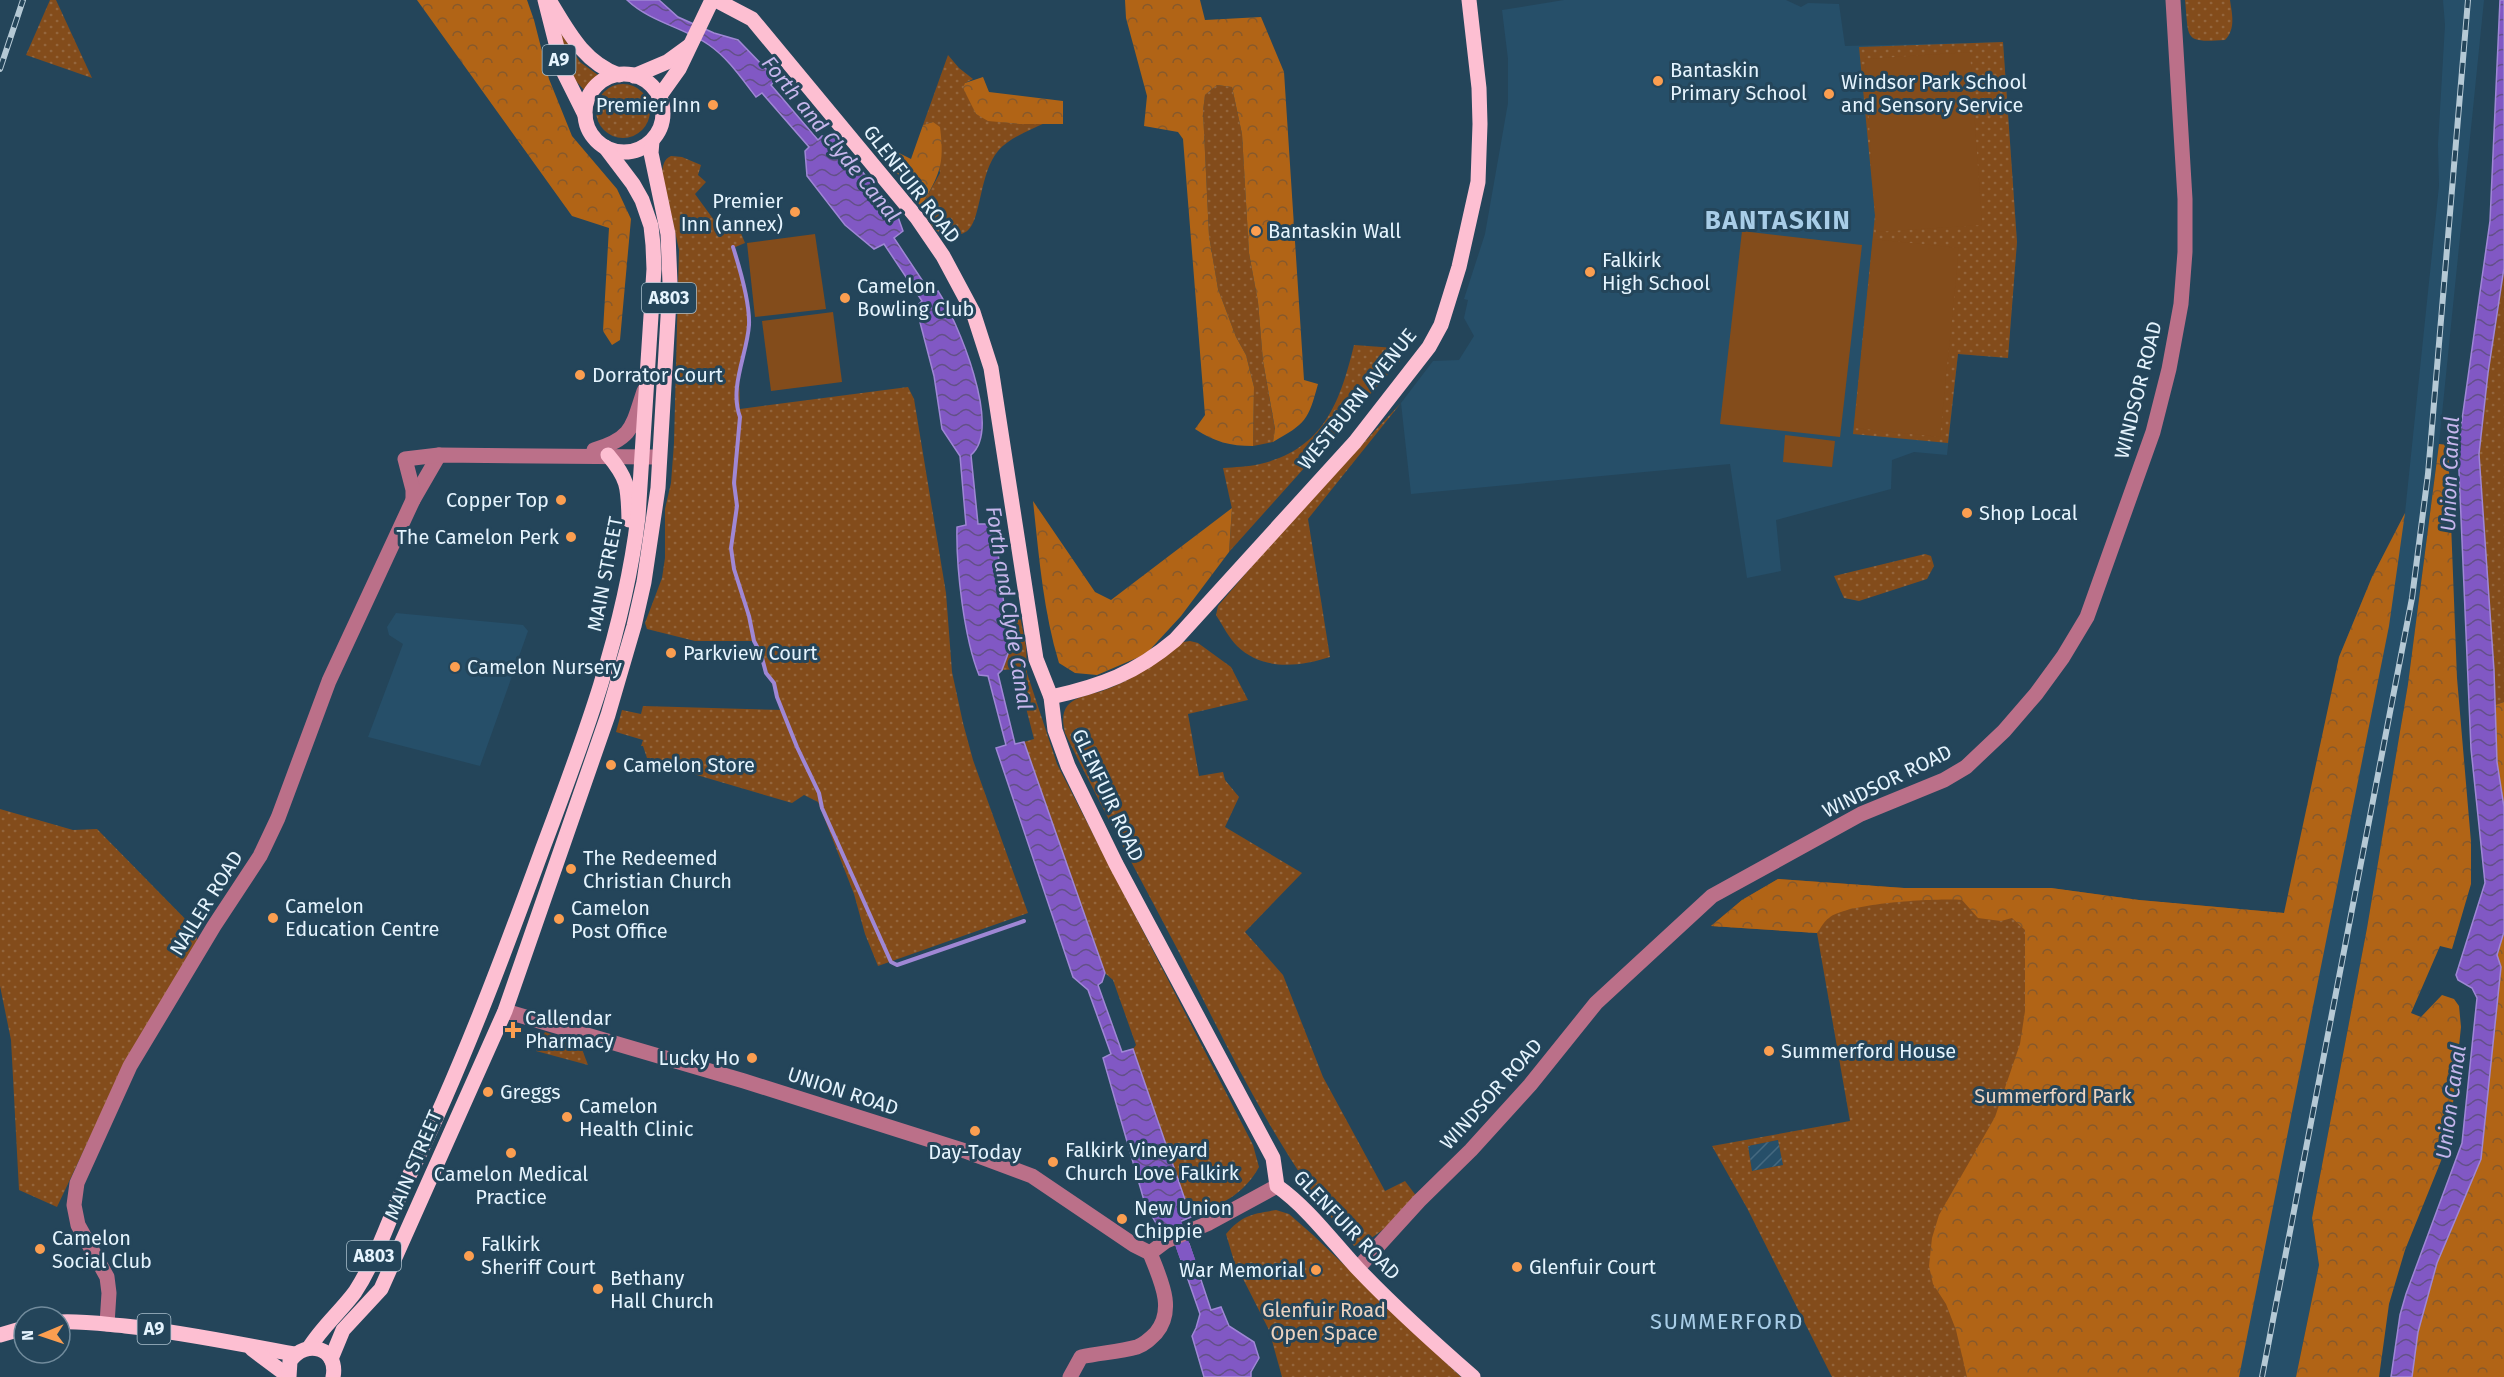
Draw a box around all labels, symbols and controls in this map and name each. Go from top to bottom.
road number: A9 [542,45,576,75]
water label: Forth and Clyde Canal [756,51,906,227]
place label: Bantaskin Primary School [1670,58,1807,105]
place label: Windsor Park School and Sensory Service [1841,70,2027,117]
marker: Bantaskin Primary School [1651,74,1665,88]
marker: Windsor Park School and Sensory Service [1822,87,1836,101]
place label: Premier Inn [596,93,701,117]
marker: Premier Inn [706,98,720,112]
street label: GLENFUIR ROAD [858,120,966,248]
place label: Premier Inn (annex) [681,189,783,236]
marker: Premier Inn (annex) [788,205,802,219]
district label: BANTASKIN [1705,205,1851,236]
place label: Bantaskin Wall [1268,219,1401,243]
marker: Bantaskin Wall [1249,224,1263,238]
place label: Falkirk High School [1602,248,1710,295]
marker: Falkirk High School [1583,265,1597,279]
place label: Camelon Bowling Club [857,274,974,321]
road number: A803 [642,283,696,313]
marker: Camelon Bowling Club [838,291,852,305]
street label: WINDSOR ROAD [2109,319,2167,461]
street label: WESTBURN AVENUE [1293,323,1421,475]
place label: Dorrator Court [592,363,724,387]
marker: Dorrator Court [573,368,587,382]
water label: Union Canal [2435,416,2465,532]
place label: Copper Top [446,488,549,512]
marker: Copper Top [554,493,568,507]
place label: Shop Local [1979,501,2078,525]
water label: Forth and Clyde Canal [980,504,1038,712]
marker: Shop Local [1960,506,1974,520]
street label: MAIN STREET [582,514,628,633]
place label: The Camelon Perk [396,525,560,549]
marker: The Camelon Perk [564,530,578,544]
place label: Parkview Court [683,641,818,665]
marker: Parkview Court [664,646,678,660]
place label: Camelon Nursery [467,655,622,679]
marker: Camelon Nursery [448,660,462,674]
street label: GLENFUIR ROAD [1067,725,1149,865]
street label: WINDSOR ROAD [1818,739,1956,823]
place label: Camelon Store [623,753,755,777]
marker: Camelon Store [604,758,618,772]
street label: NAILER ROAD [164,846,248,960]
place label: The Redeemed Christian Church [583,846,732,893]
marker: The Redeemed Christian Church [564,862,578,876]
place label: Camelon Education Centre [285,894,439,941]
place label: Camelon Post Office [571,896,668,943]
marker: Camelon Education Centre [266,911,280,925]
marker: Camelon Post Office [552,912,566,926]
place label: Callendar Pharmacy [525,1006,614,1053]
marker: Callendar Pharmacy [506,1023,520,1037]
street label: WINDSOR ROAD [1435,1034,1547,1154]
place label: Summerford House [1781,1039,1956,1063]
water label: Union Canal [2430,1043,2472,1161]
marker: Summerford House [1762,1044,1776,1058]
place label: Lucky Ho [658,1046,740,1070]
marker: Lucky Ho [745,1051,759,1065]
street label: UNION ROAD [784,1062,902,1120]
place label: Greggs [500,1080,561,1104]
park label: Summerford Park [1974,1084,2132,1108]
marker: Greggs [481,1085,495,1099]
place label: Camelon Health Clinic [579,1094,694,1141]
street label: MAIN STREET [379,1106,447,1223]
marker: Camelon Health Clinic [560,1110,574,1124]
marker: Day-Today [968,1124,982,1138]
place label: Falkirk Vineyard Church Love Falkirk [1065,1138,1240,1185]
place label: Day-Today [928,1140,1022,1164]
marker: Camelon Medical Practice [504,1146,518,1160]
marker: Falkirk Vineyard Church Love Falkirk [1046,1155,1060,1169]
place label: Camelon Medical Practice [434,1162,588,1209]
street label: GLENFUIR ROAD [1289,1165,1405,1285]
place label: New Union Chippie [1134,1196,1232,1243]
marker: New Union Chippie [1115,1212,1129,1226]
place label: Camelon Social Club [52,1226,152,1273]
place label: Falkirk Sheriff Court [481,1232,596,1279]
road number: A803 [347,1241,401,1271]
marker: Camelon Social Club [33,1242,47,1256]
marker: Falkirk Sheriff Court [462,1249,476,1263]
place label: Glenfuir Court [1529,1255,1657,1279]
place label: War Memorial [1179,1258,1304,1282]
marker: Glenfuir Court [1510,1260,1524,1274]
marker: War Memorial [1309,1263,1323,1277]
place label: Bethany Hall Church [610,1266,714,1313]
marker: Bethany Hall Church [591,1282,605,1296]
park label: Glenfuir Road Open Space [1262,1298,1386,1345]
north arrow [12,1305,72,1365]
district label: SUMMERFORD [1650,1308,1804,1335]
road number: A9 [138,1314,170,1344]
text: N [18,1330,37,1341]

